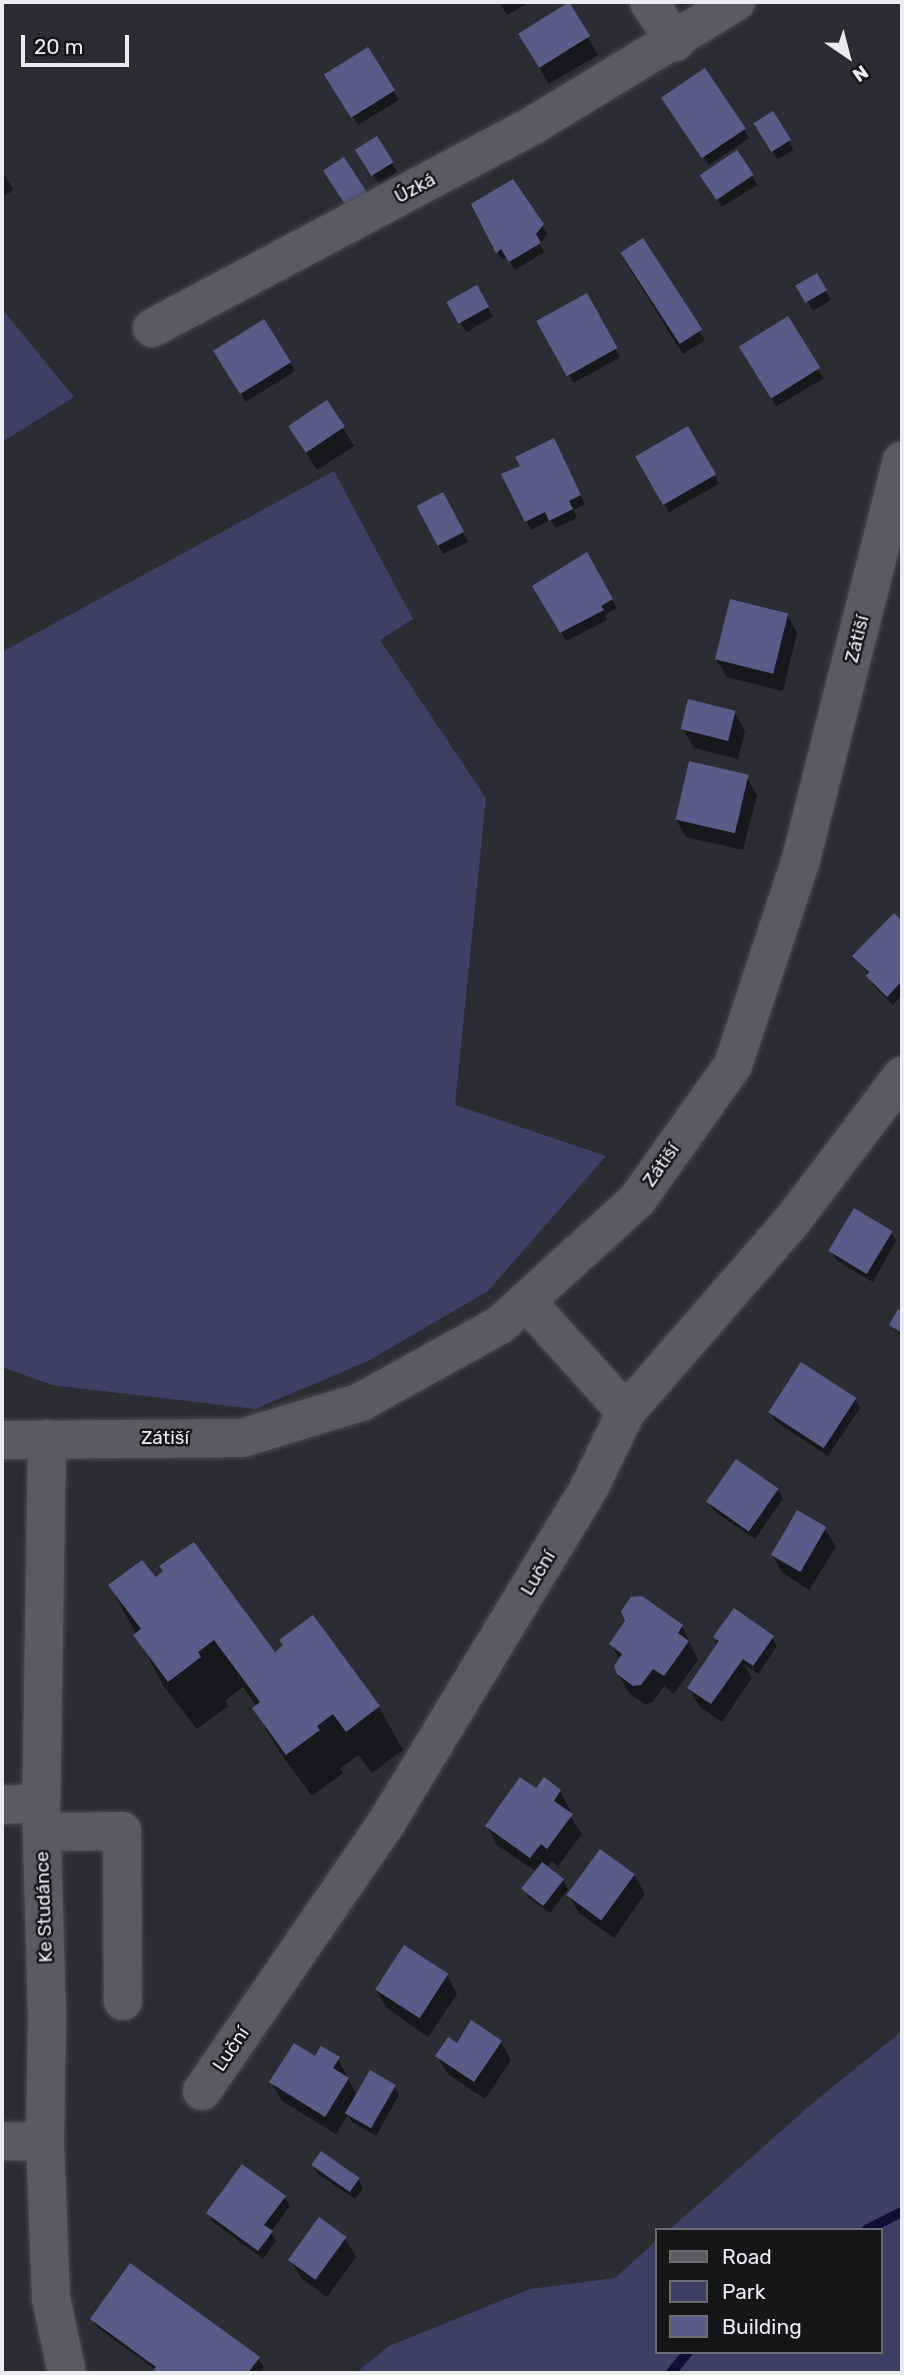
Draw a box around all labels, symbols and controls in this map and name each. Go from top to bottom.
scale bar [24,21,133,65]
north arrow [813,21,883,91]
text: 20 m [34,34,83,59]
text: N [848,60,873,87]
street label: Úzká [391,168,439,208]
street label: Zátiší [840,613,874,665]
street label: Zátiší [638,1139,684,1191]
street label: Zátiší [141,1427,189,1449]
street label: Luční [516,1546,560,1600]
street label: Ke Studánce [31,1851,57,1963]
street label: Luční [208,2023,254,2075]
legend [656,2228,883,2354]
text: Road [722,2244,772,2269]
text: Park [722,2279,766,2304]
text: Building [722,2314,802,2339]

